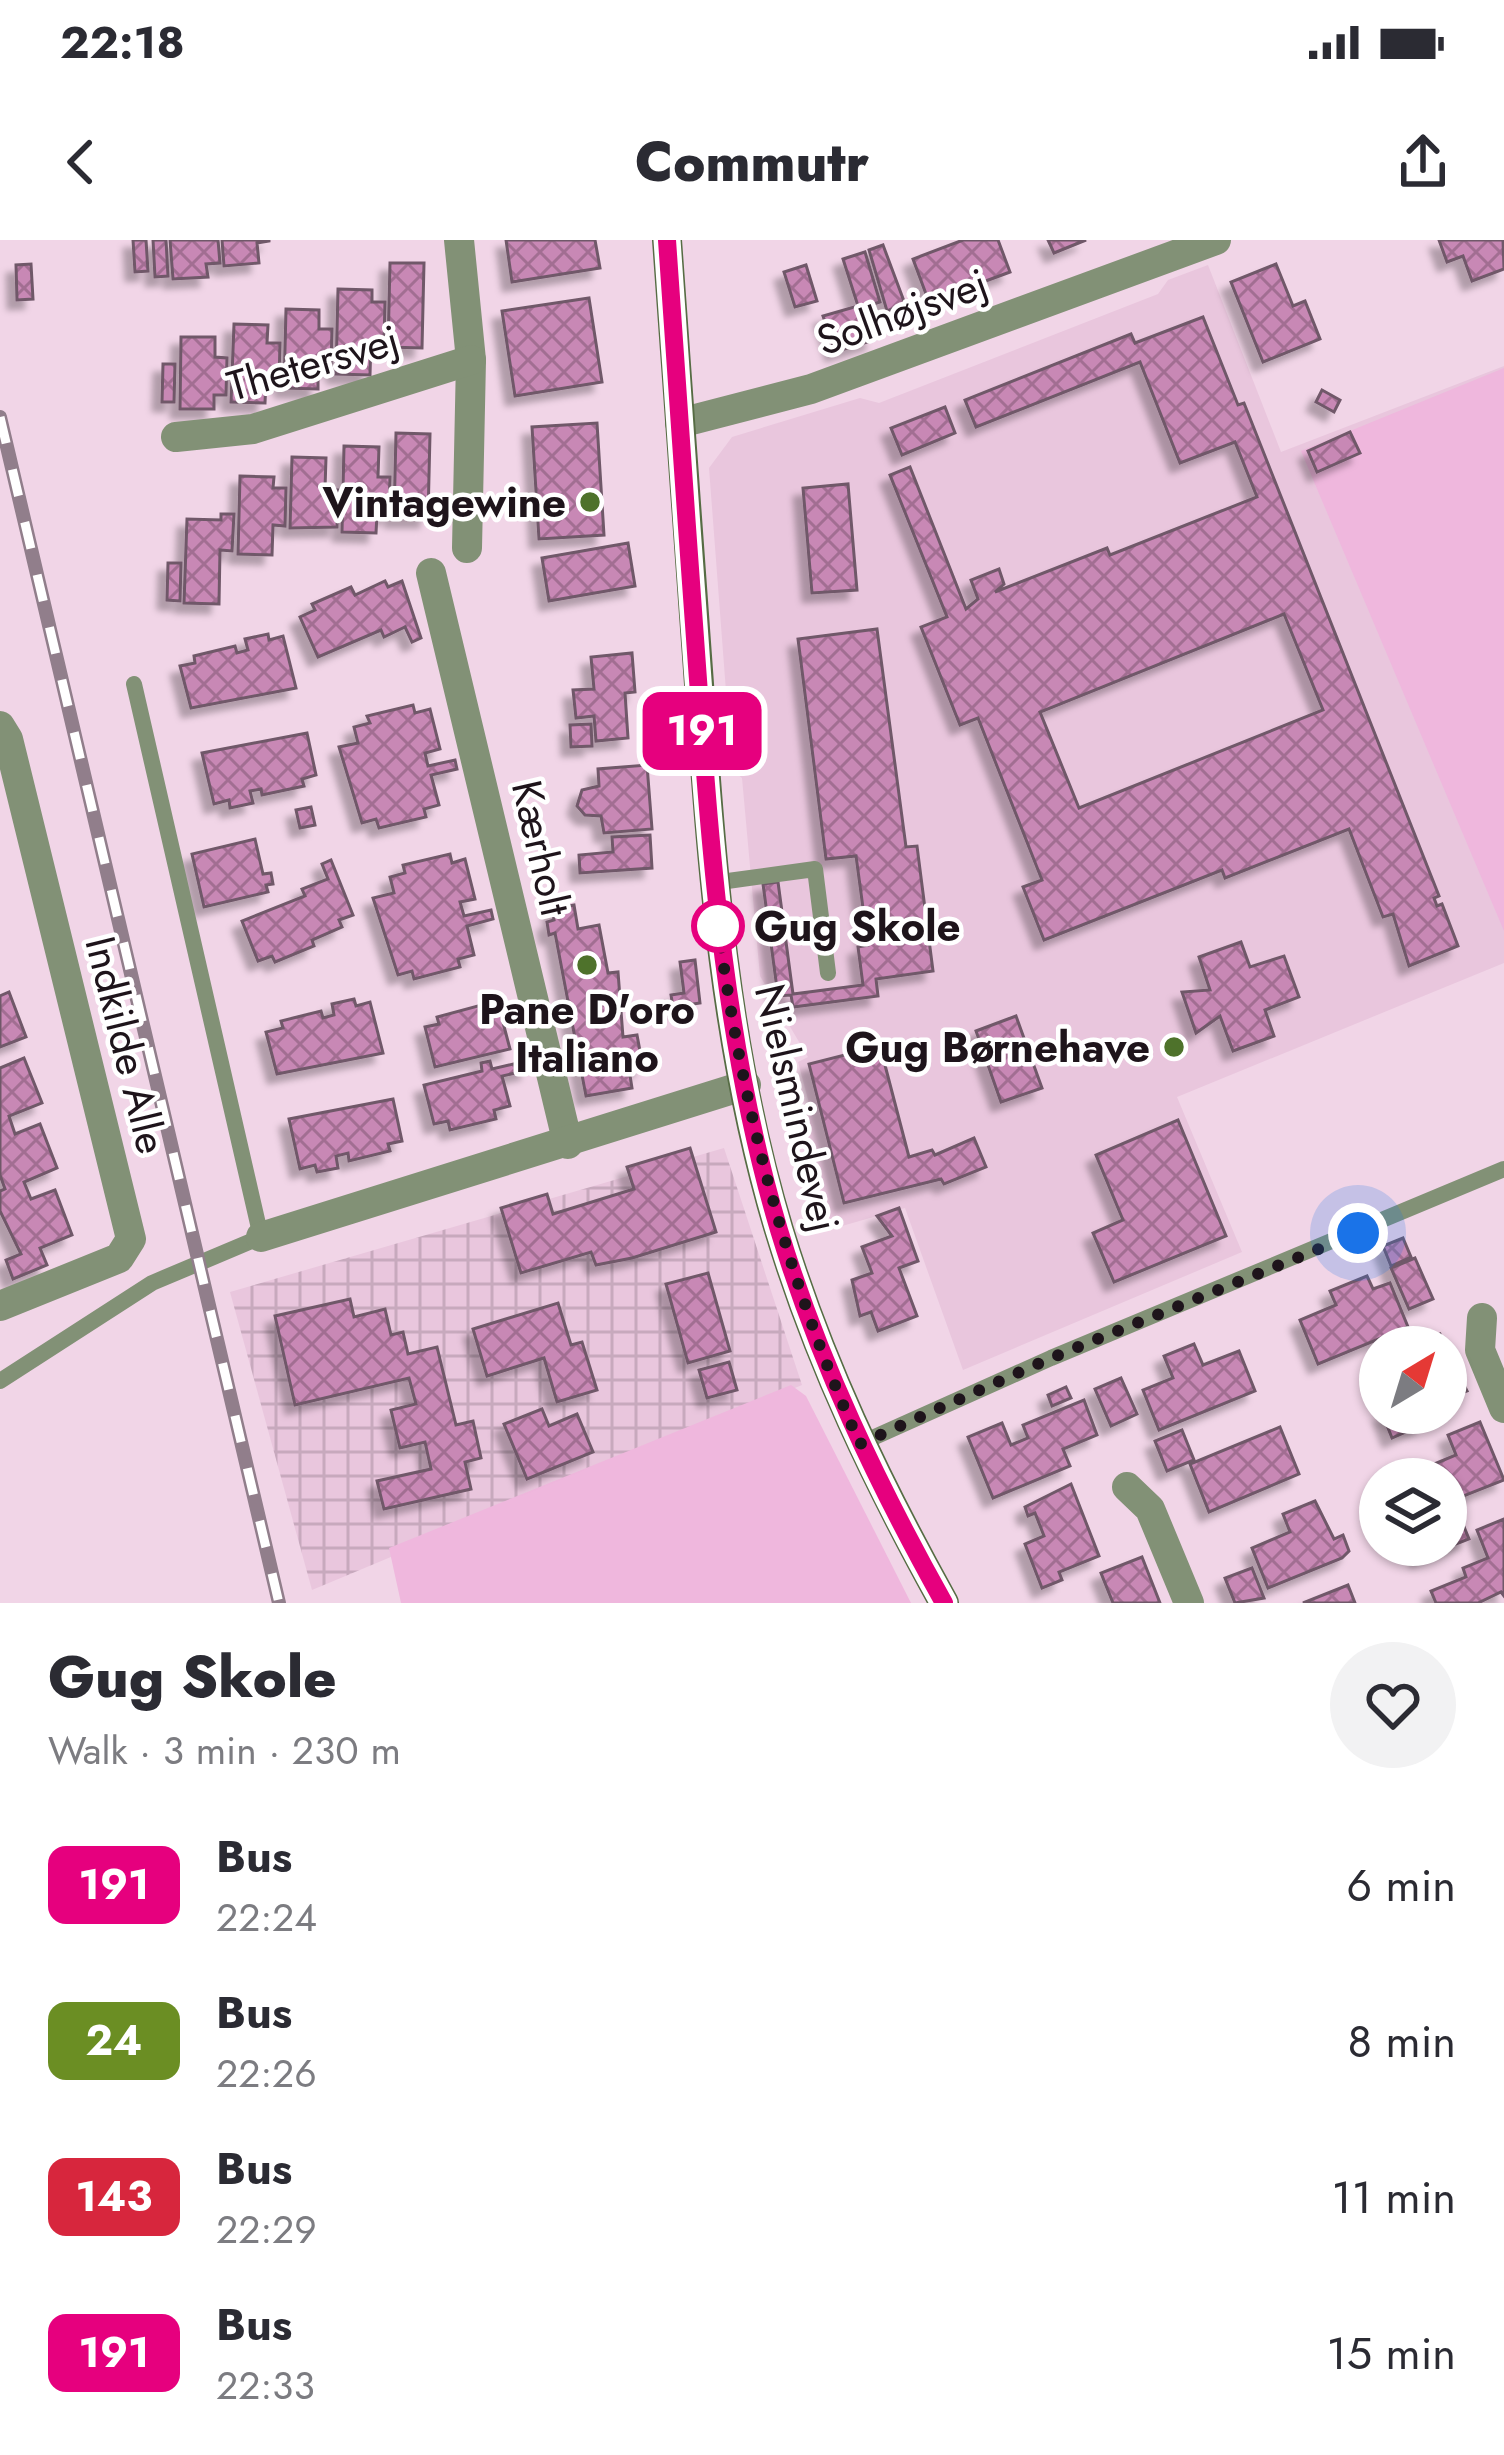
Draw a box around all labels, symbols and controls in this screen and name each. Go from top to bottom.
text: 22:18 [60,10,185,75]
text: Commutr [635,123,869,201]
icon: back [48,129,114,195]
icon: share [1390,129,1456,195]
street label: Solhøjsvej [808,253,996,371]
street label: Thetersvej [220,309,406,417]
place label: Vintagewine [322,472,566,533]
marker: Vintagewine [577,489,603,515]
line badge: 191 [633,692,771,770]
text: 191 [667,700,737,761]
street label: Kærholt [496,774,586,922]
place label: Gug Skole [754,896,961,957]
marker: Gug Skole [693,901,743,951]
street label: Indkilde Alle [70,930,182,1160]
marker: Pane D'oro Italiano [574,952,600,978]
street label: Nielsmindevej [739,978,855,1238]
place label: Pane D'oro Italiano [479,979,695,1088]
place label: Gug Børnehave [845,1017,1150,1078]
marker: Gug Børnehave [1161,1034,1187,1060]
your location [1328,1203,1388,1263]
north arrow [1359,1326,1467,1434]
map controls [1359,1326,1467,1566]
button: layers [1359,1458,1467,1566]
text: Gug Skole [48,1636,337,1718]
button: heart [1330,1642,1456,1768]
text: Walk · 3 min · 230 m [48,1722,401,1779]
text: Bus [216,1824,292,1889]
text: 6 min [1346,1853,1456,1918]
text: 191 [79,1854,149,1915]
text: 22:24 [216,1889,317,1946]
text: Bus [216,1980,292,2045]
text: 8 min [1348,2009,1456,2074]
text: 24 [86,2010,142,2071]
text: 22:26 [216,2045,317,2102]
text: Bus [216,2136,292,2201]
text: 11 min [1332,2165,1456,2230]
text: 143 [76,2166,152,2227]
text: 22:29 [216,2201,317,2258]
text: Bus [216,2292,292,2357]
text: 15 min [1326,2321,1456,2386]
text: 191 [79,2322,149,2383]
text: 22:33 [216,2357,315,2414]

